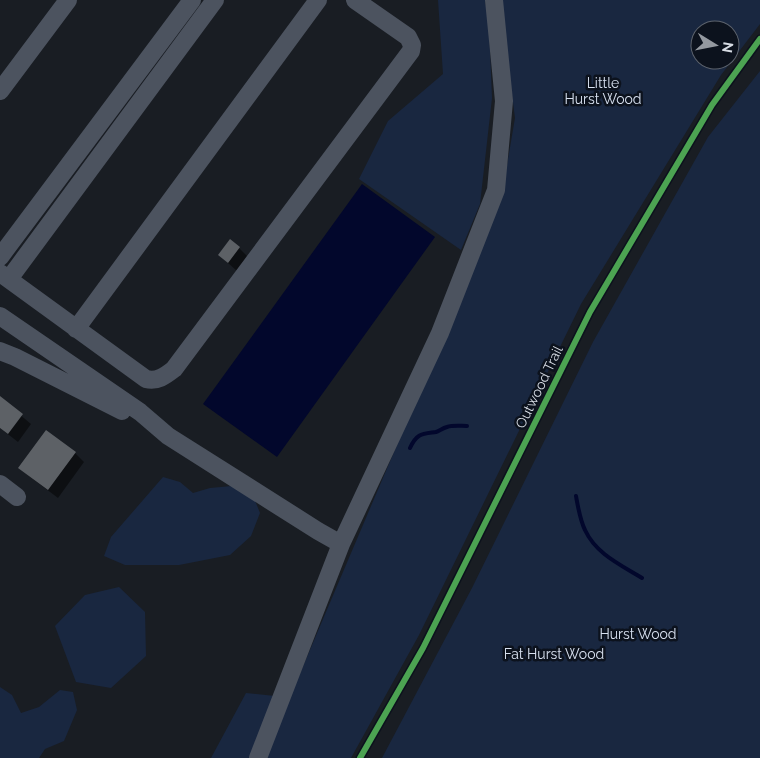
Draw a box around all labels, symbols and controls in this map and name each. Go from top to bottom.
north arrow [690,20,740,70]
text: N [719,41,737,54]
park label: Little Hurst Wood [564,75,642,107]
street label: Outwood Trail [512,343,566,431]
park label: Hurst Wood [599,626,677,642]
park label: Fat Hurst Wood [504,646,604,662]

